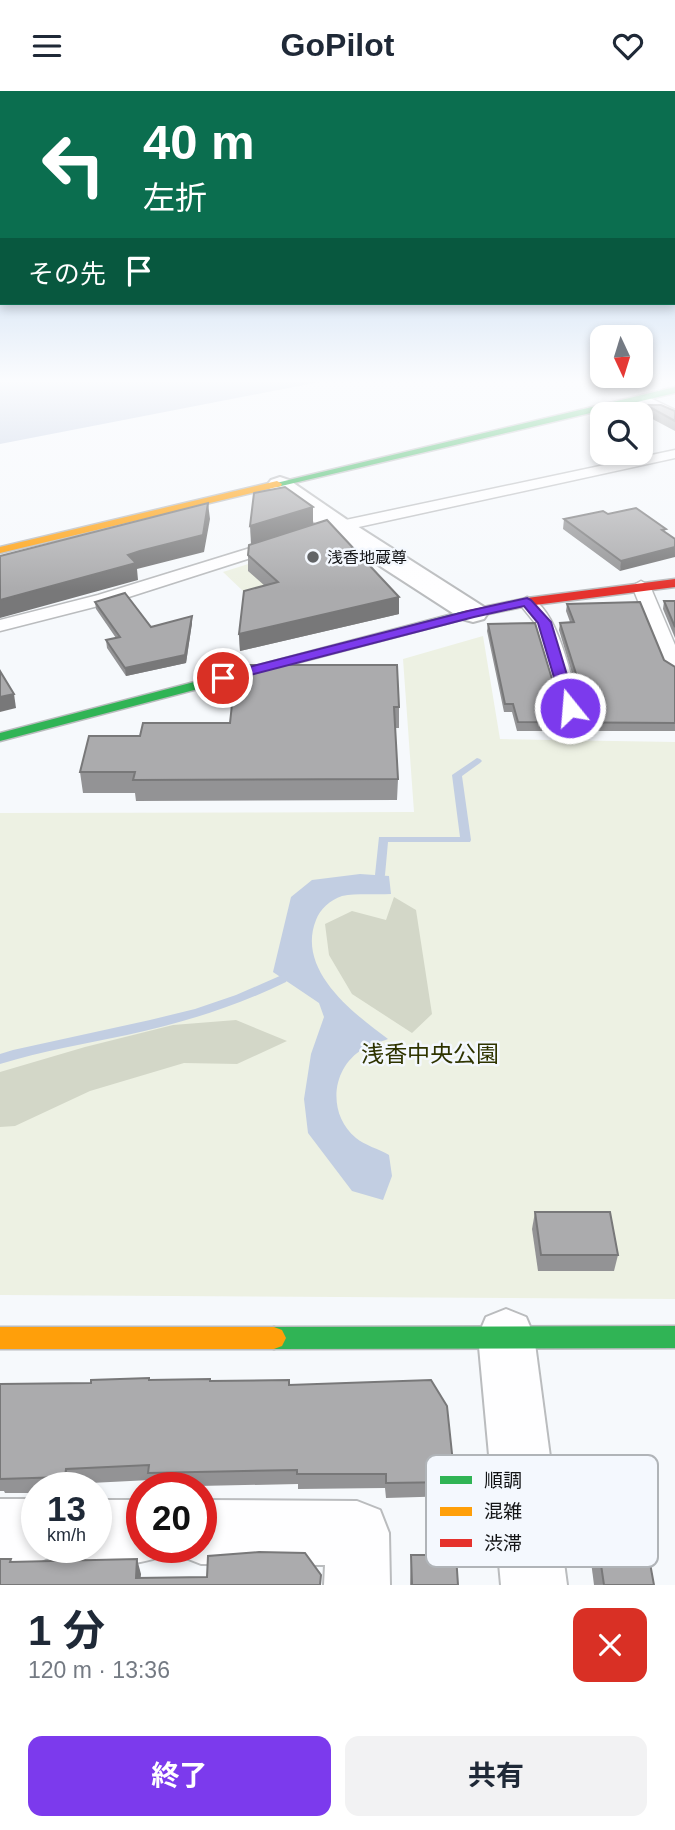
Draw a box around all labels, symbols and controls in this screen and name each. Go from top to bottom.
icon: menu [28,27,66,65]
text: GoPilot [281,27,394,63]
icon: heart [609,27,647,65]
text: 40 m [143,115,255,169]
icon: left [28,119,119,210]
text: 左折 [143,180,207,216]
icon: arrive [120,252,158,290]
text: その先 [28,259,106,289]
north arrow [590,325,653,389]
map controls [590,325,653,465]
button: search [590,402,653,465]
marker: 浅香地蔵尊 [305,549,321,565]
place label: 浅香地蔵尊 [327,549,407,566]
pin [193,648,253,708]
icon: arrive [204,659,242,697]
position arrow [533,671,607,745]
park label: 浅香中央公園 [361,1041,499,1067]
legend [426,1455,658,1567]
text: 順調 [484,1470,522,1491]
speed limit sign: 20 [126,1472,217,1563]
text: 13 [47,1489,86,1528]
text: 混雑 [484,1501,522,1522]
text: km/h [47,1525,86,1545]
text: 渋滞 [484,1533,522,1554]
text: 1 分 [28,1607,105,1654]
button: close [573,1608,647,1682]
text: 120 m · 13:36 [28,1657,170,1683]
button: 終了 [28,1736,331,1816]
button: 共有 [345,1736,647,1816]

